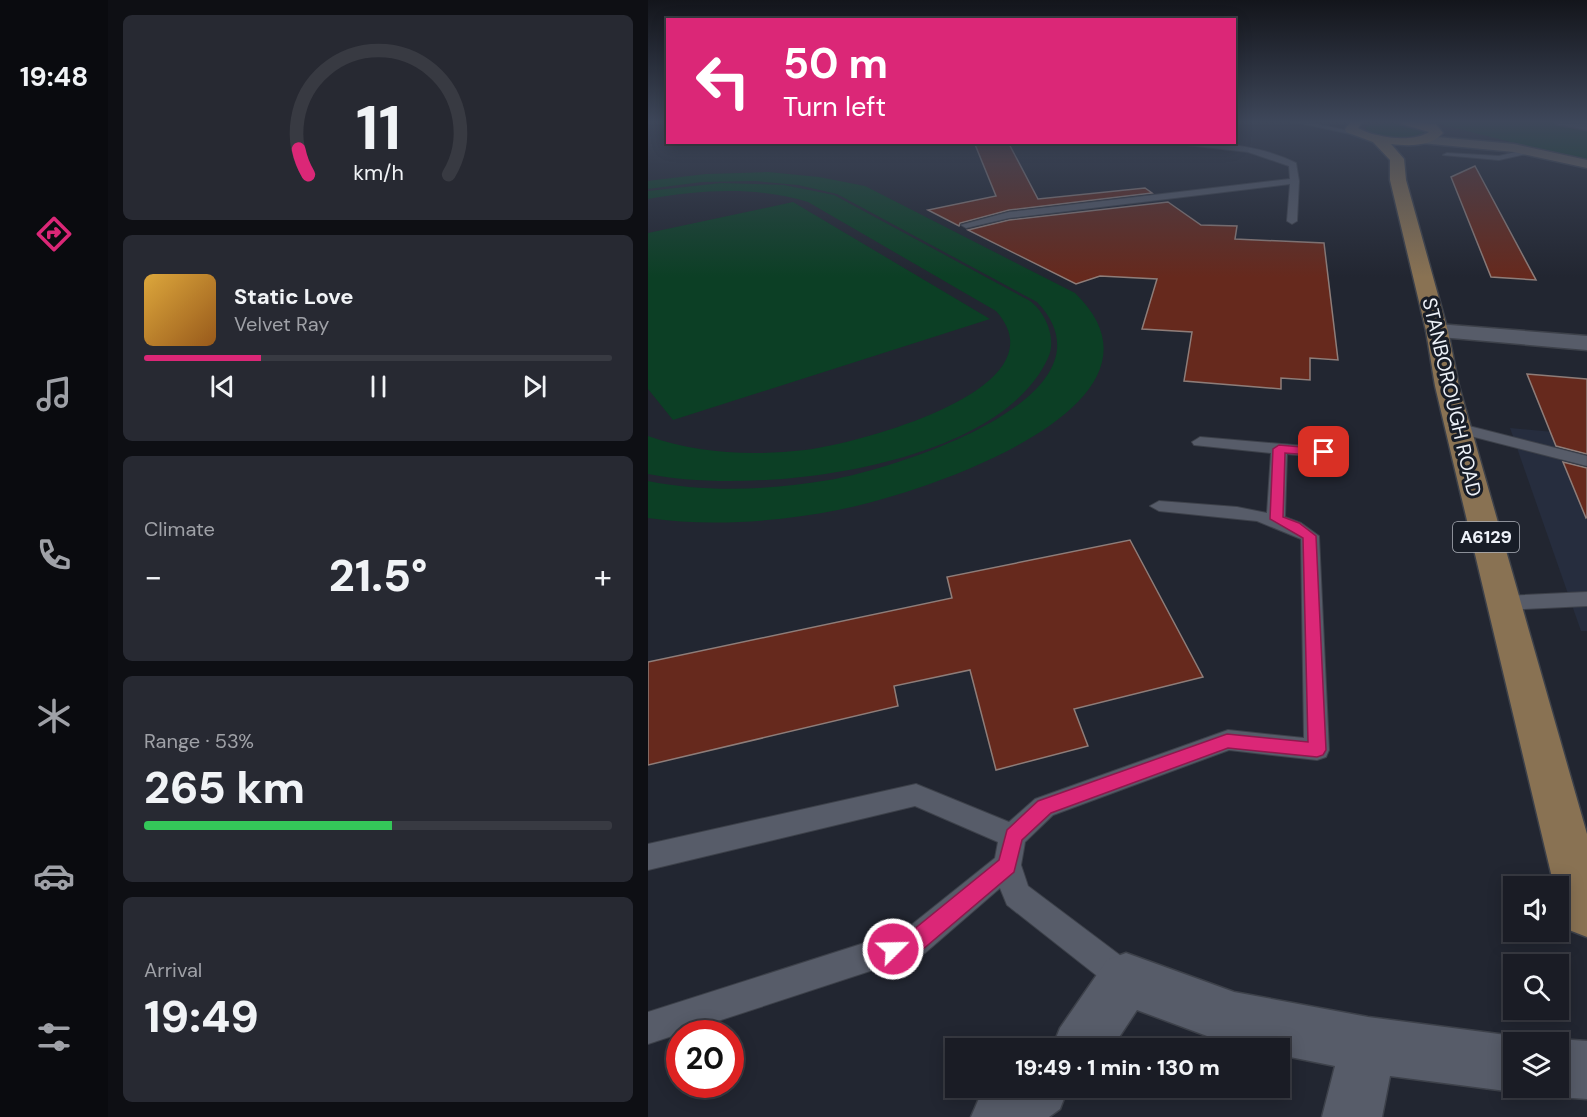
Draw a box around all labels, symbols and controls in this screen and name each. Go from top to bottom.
text: 50 m [783,36,888,91]
icon: left [684,42,762,120]
text: 19:48 [20,59,88,94]
text: 11 [355,87,401,168]
text: Turn left [783,89,886,124]
text: km/h [353,159,403,187]
icon: directions [33,213,75,255]
text: Static Love [234,282,354,311]
street label: STANBOROUGH ROAD [1416,295,1488,499]
text: Velvet Ray [234,311,329,337]
icon: previous [206,370,239,403]
icon: pause [362,370,395,403]
icon: next [518,370,551,403]
icon: music [33,373,75,415]
pin [1298,426,1349,477]
icon: arrive [1307,435,1340,468]
text: Climate [144,516,215,542]
road number: A6129 [1453,522,1519,552]
icon: phone [33,534,75,576]
text: 21.5° [329,546,427,605]
text: − [144,555,162,598]
text: + [594,555,612,598]
icon: climate [33,695,75,737]
text: Range · 53% [144,728,254,754]
text: 265 km [144,758,305,817]
icon: car [33,855,75,897]
map controls [1503,876,1569,1098]
button: sound [1503,876,1569,942]
position arrow [861,917,925,981]
button: search [1503,954,1569,1020]
text: Arrival [144,957,202,983]
text: 19:49 [144,987,259,1046]
icon: filters [33,1016,75,1058]
speed limit sign: 20 [666,1020,744,1098]
button: layers [1503,1032,1569,1098]
text: 19:49 · 1 min · 130 m [1015,1053,1220,1082]

